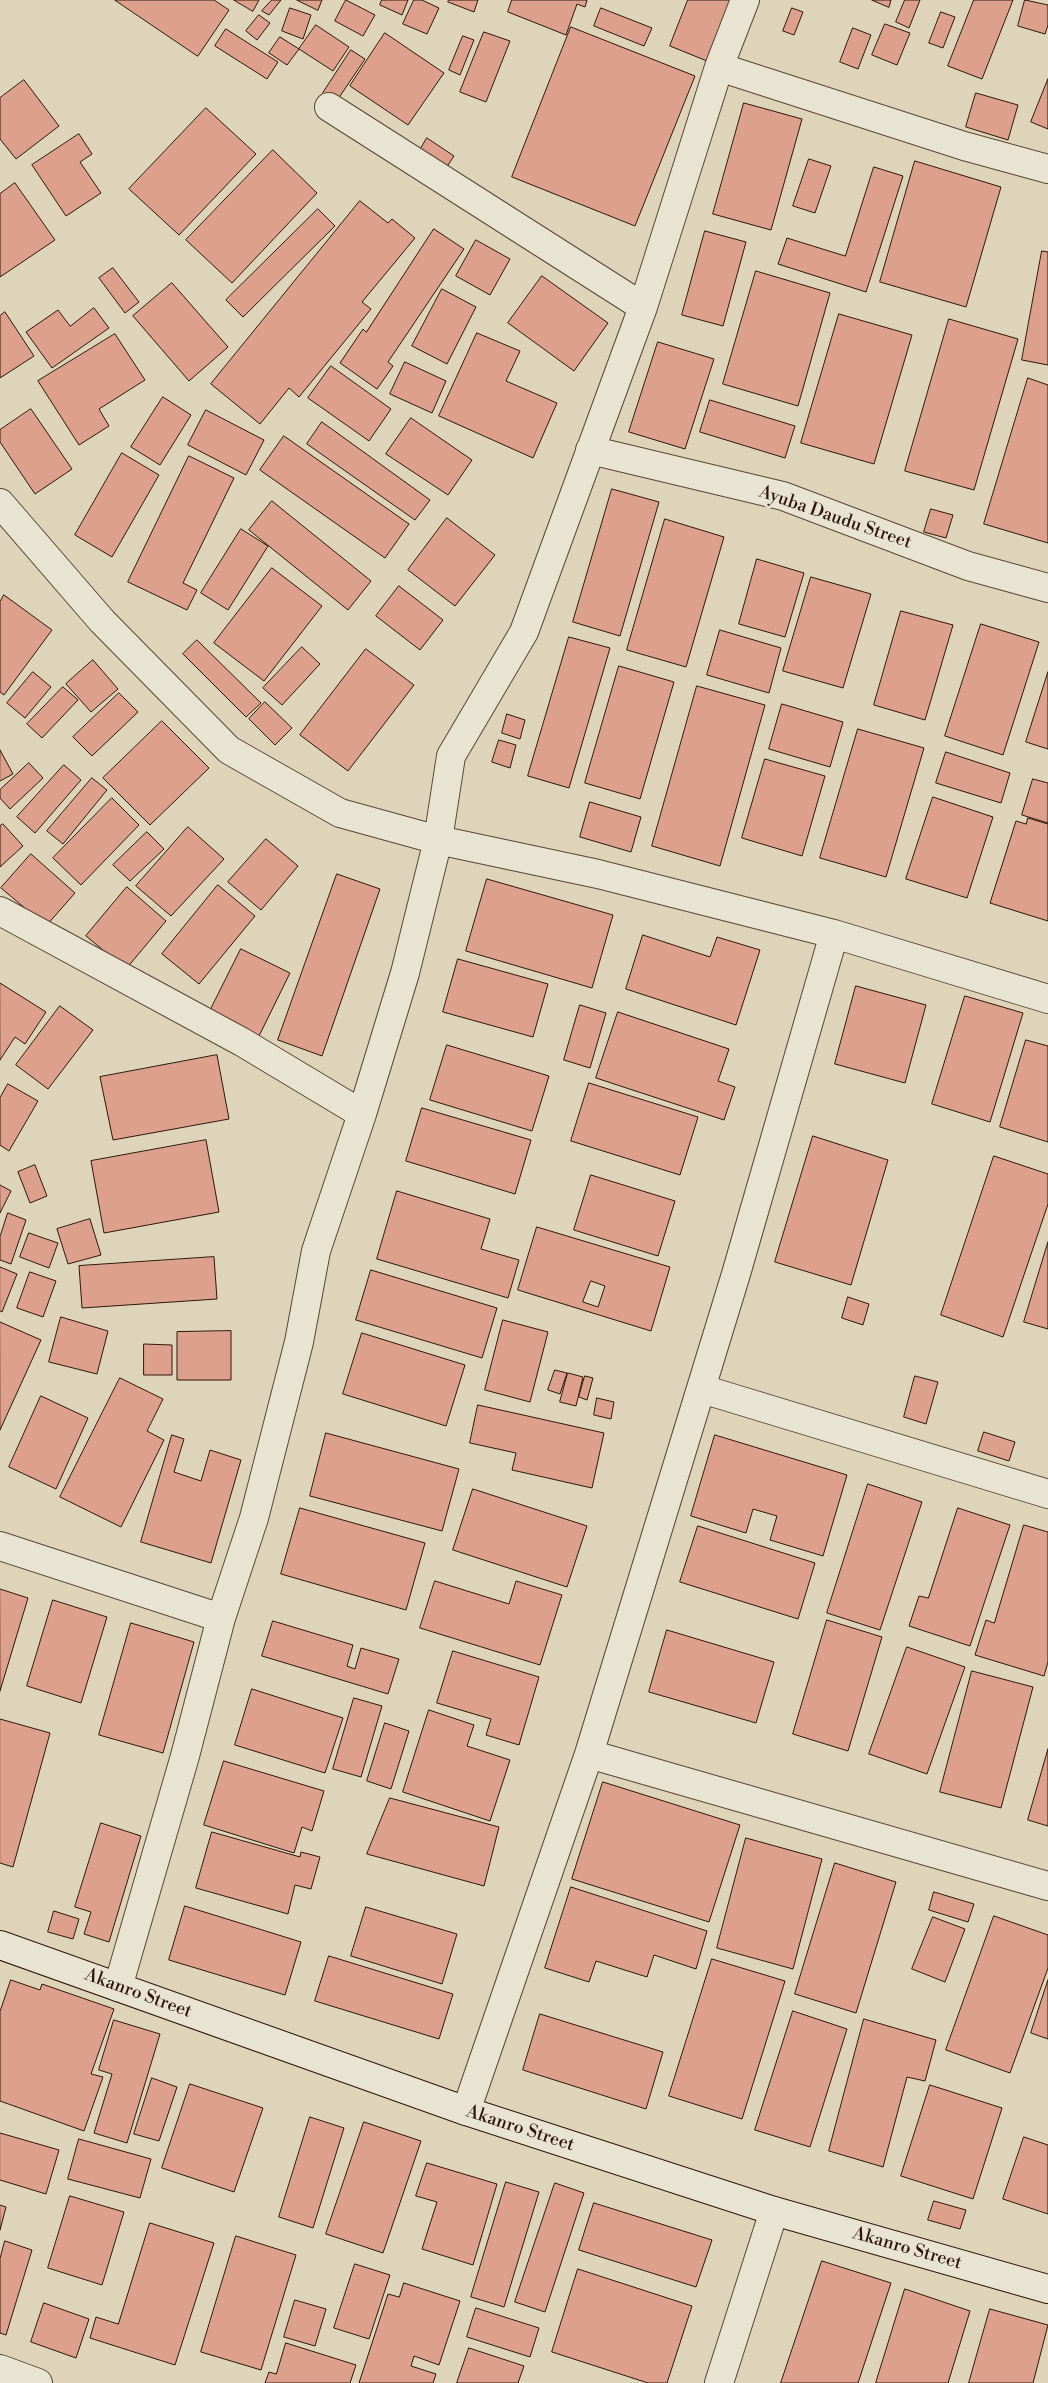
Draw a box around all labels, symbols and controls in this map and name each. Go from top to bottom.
street label: Ayuba Daudu Street [756,482,914,554]
street label: Akanro Street [81,1965,195,2023]
street label: Akanro Street [463,2101,577,2157]
street label: Akanro Street [850,2223,964,2275]

